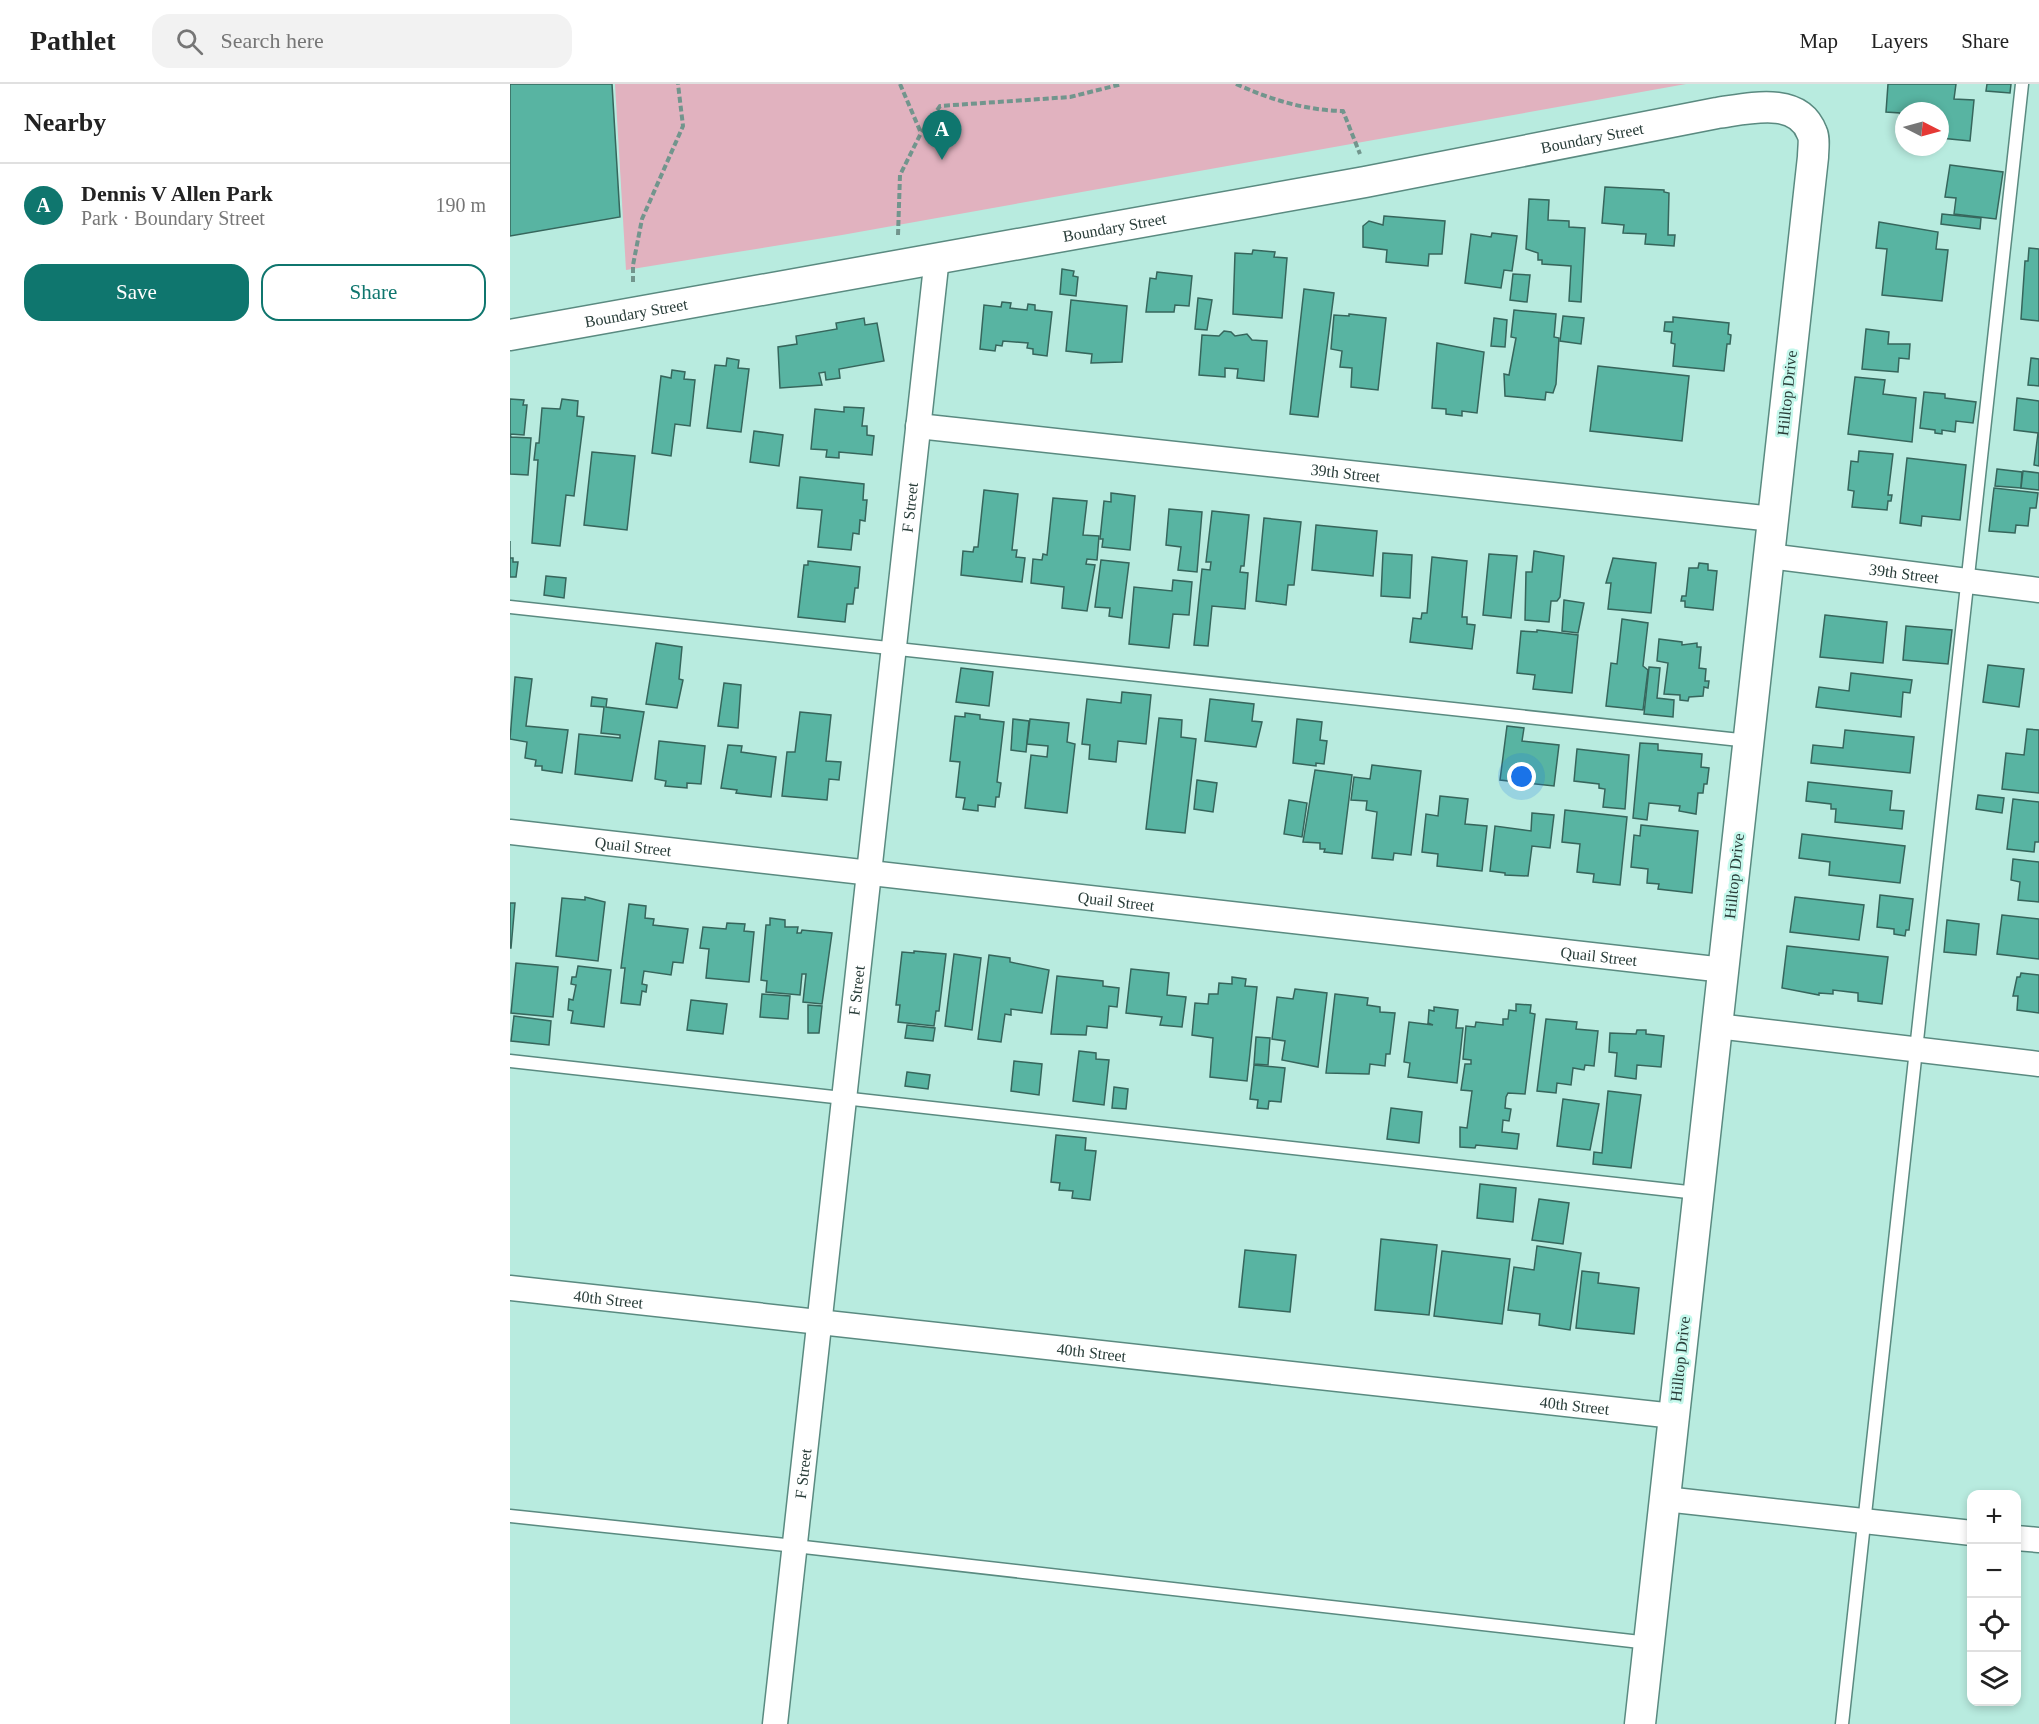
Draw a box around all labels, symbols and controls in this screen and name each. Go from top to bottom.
search box [152,14,572,68]
text: Pathlet [30,25,116,56]
icon: search [173,25,206,58]
text: Search here [221,28,324,53]
text: Map [1800,29,1838,53]
text: Layers [1871,29,1928,53]
text: Share [1961,29,2009,53]
north arrow [1895,102,1949,156]
text: Nearby [24,108,106,137]
pin: A [922,110,962,160]
street label: Boundary Street [1539,119,1646,156]
text: Dennis V Allen Park [81,181,273,206]
text: A [36,194,51,216]
text: 190 m [435,194,486,216]
text: Park · Boundary Street [81,207,265,229]
street label: Boundary Street [1061,209,1168,244]
button: Save [24,264,249,321]
button: Share [261,264,486,321]
street label: Boundary Street [583,295,689,330]
street label: Hilltop Drive [1774,349,1801,437]
street label: 39th Street [1310,460,1382,485]
street label: F Street [898,481,921,533]
street label: 39th Street [1868,560,1940,586]
your location [1507,762,1536,791]
street label: Hilltop Drive [1721,832,1748,920]
street label: Quail Street [594,833,673,859]
street label: Quail Street [1077,888,1156,914]
street label: Quail Street [1560,943,1639,969]
street label: F Street [845,964,867,1016]
street label: 40th Street [573,1287,645,1311]
street label: Hilltop Drive [1667,1315,1694,1403]
street label: 40th Street [1056,1340,1128,1364]
street label: 40th Street [1539,1393,1611,1417]
street label: F Street [791,1447,814,1499]
map controls [1967,1490,2021,1706]
button: + [1967,1490,2021,1544]
button: − [1967,1544,2021,1598]
button: locate [1967,1598,2021,1652]
button: layers [1967,1652,2021,1706]

